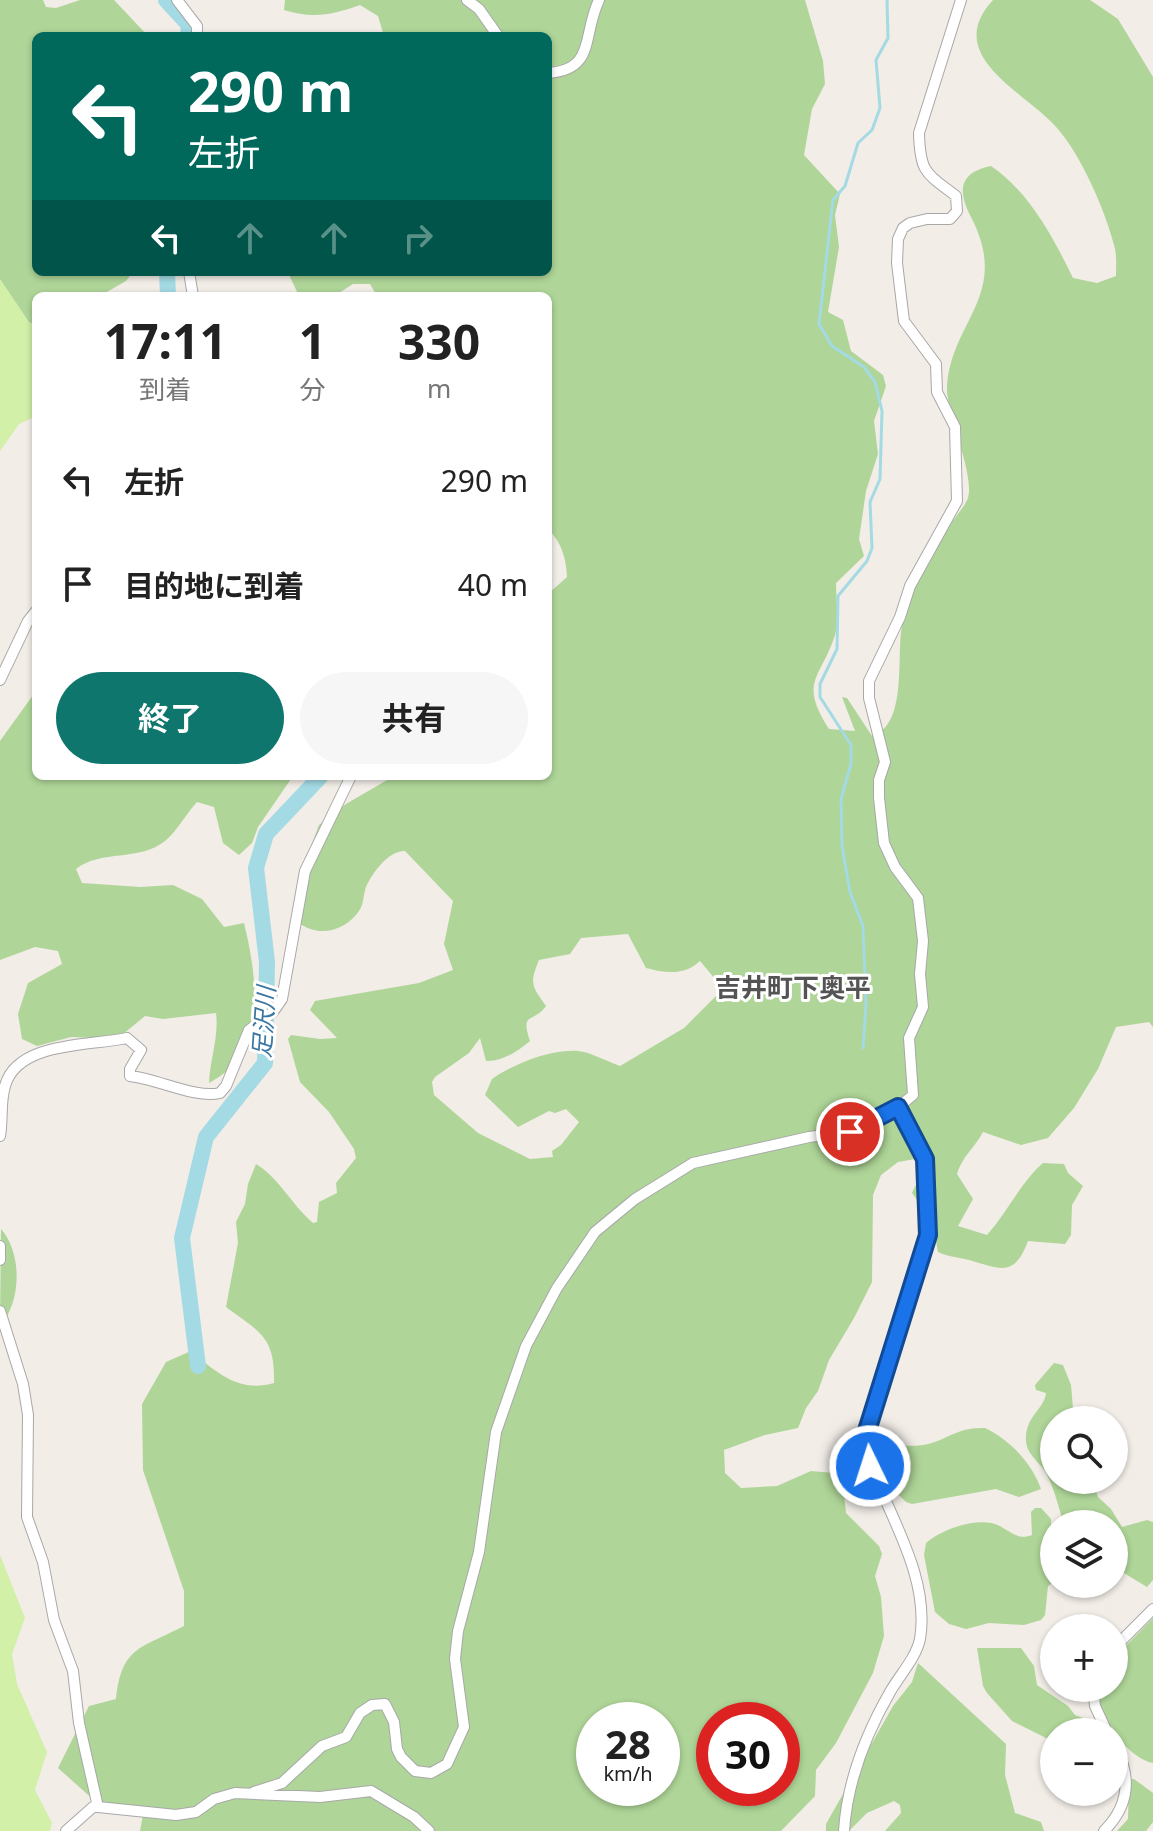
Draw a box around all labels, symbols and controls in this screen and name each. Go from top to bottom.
text: 290 m [188,52,353,128]
icon: left [56,64,160,168]
text: 左折 [188,128,260,177]
icon: left [144,216,188,260]
icon: ahead [228,216,272,260]
icon: ahead [312,216,356,260]
icon: right [396,216,440,260]
text: 17:11 [104,308,227,373]
text: 1 [299,308,326,373]
text: 330 [398,309,480,374]
text: m [427,370,451,406]
text: 到着 [139,371,191,407]
text: 分 [299,371,325,407]
icon: left [56,458,100,502]
text: 290 m [441,460,528,501]
text: 左折 [124,461,184,502]
icon: arrive [56,562,100,606]
text: 40 m [458,564,528,605]
text: 目的地に到着 [124,565,304,606]
button: 終了 [56,672,284,764]
button: 共有 [300,672,528,764]
district label: 吉井町下奥平 [715,969,871,1005]
water label: 足沢川 [244,982,282,1059]
pin [816,1098,884,1166]
icon: arrive [828,1110,872,1154]
map controls [1040,1406,1128,1806]
button: search [1040,1406,1128,1494]
position arrow [828,1424,912,1508]
button: layers [1040,1510,1128,1598]
button: + [1040,1614,1128,1702]
speed limit sign: 30 [696,1702,800,1806]
text: 28 [605,1716,651,1771]
button: − [1040,1718,1128,1806]
text: km/h [603,1760,653,1787]

